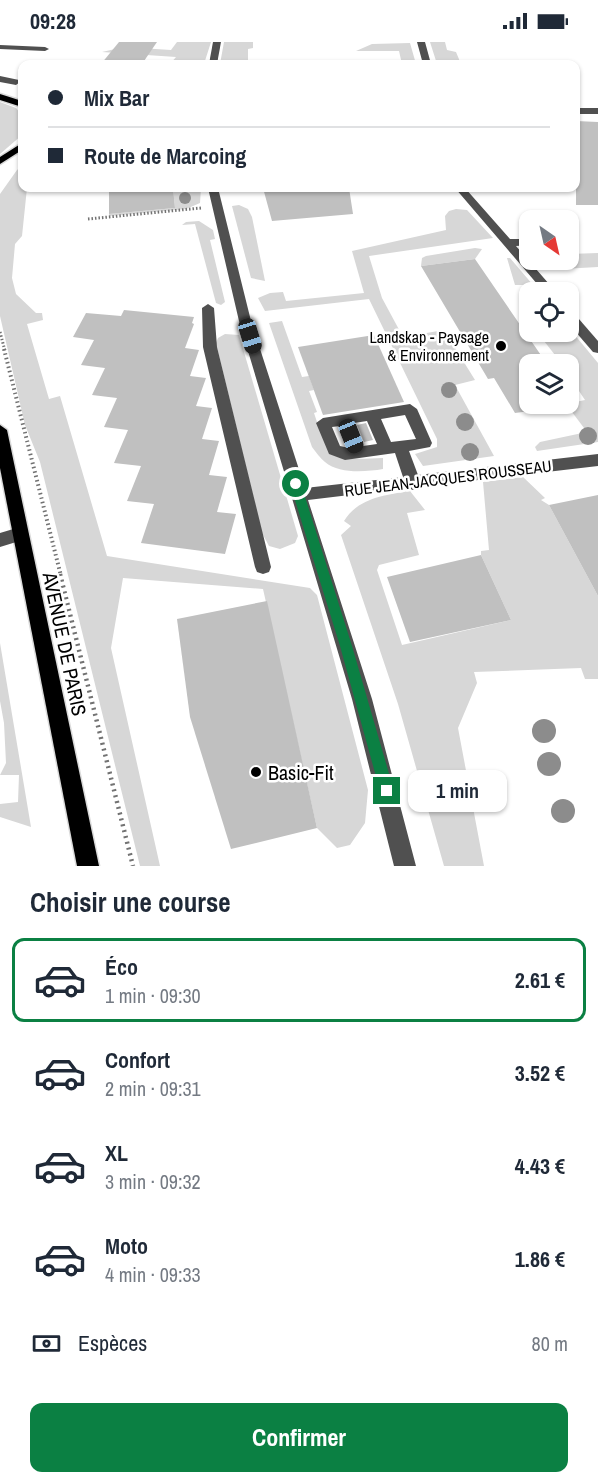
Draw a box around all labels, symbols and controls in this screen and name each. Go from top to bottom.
text: 09:28 [30,6,76,36]
text: Mix Bar [84,83,149,113]
text: Route de Marcoing [84,141,246,171]
north arrow [519,210,579,270]
map controls [519,210,579,414]
button: locate [519,282,579,342]
car [236,316,264,356]
place label: Landskap - Paysage & Environnement [369,326,489,366]
marker: Landskap - Paysage & Environnement [494,339,508,353]
button: layers [519,354,579,414]
car [336,416,366,456]
street label: RUE JEAN-JACQUES ROUSSEAU [343,454,553,502]
route start [282,470,309,497]
street label: AVENUE DE PARIS [36,569,93,718]
place label: Basic-Fit [268,759,334,786]
marker: Basic-Fit [249,765,263,779]
callout: 1 min [408,770,507,812]
route end [373,777,400,804]
text: 1 min [436,777,479,804]
text: Choisir une course [30,884,231,920]
text: Éco [105,952,138,982]
icon: car [33,953,87,1007]
text: 2.61 € [515,965,565,995]
text: 1 min · 09:30 [105,982,201,1009]
text: Confort [105,1045,170,1075]
icon: car [33,1046,87,1100]
text: 3.52 € [515,1058,565,1088]
text: 2 min · 09:31 [105,1075,201,1102]
text: XL [105,1138,128,1168]
icon: car [33,1139,87,1193]
text: 4.43 € [515,1151,565,1181]
text: 3 min · 09:32 [105,1168,201,1195]
text: Moto [105,1231,148,1261]
icon: car [33,1232,87,1286]
text: 1.86 € [515,1244,565,1274]
text: 4 min · 09:33 [105,1261,201,1288]
icon: cash [30,1327,63,1360]
text: Espèces [78,1328,147,1358]
text: 80 m [532,1330,568,1357]
button: Confirmer [30,1403,568,1472]

